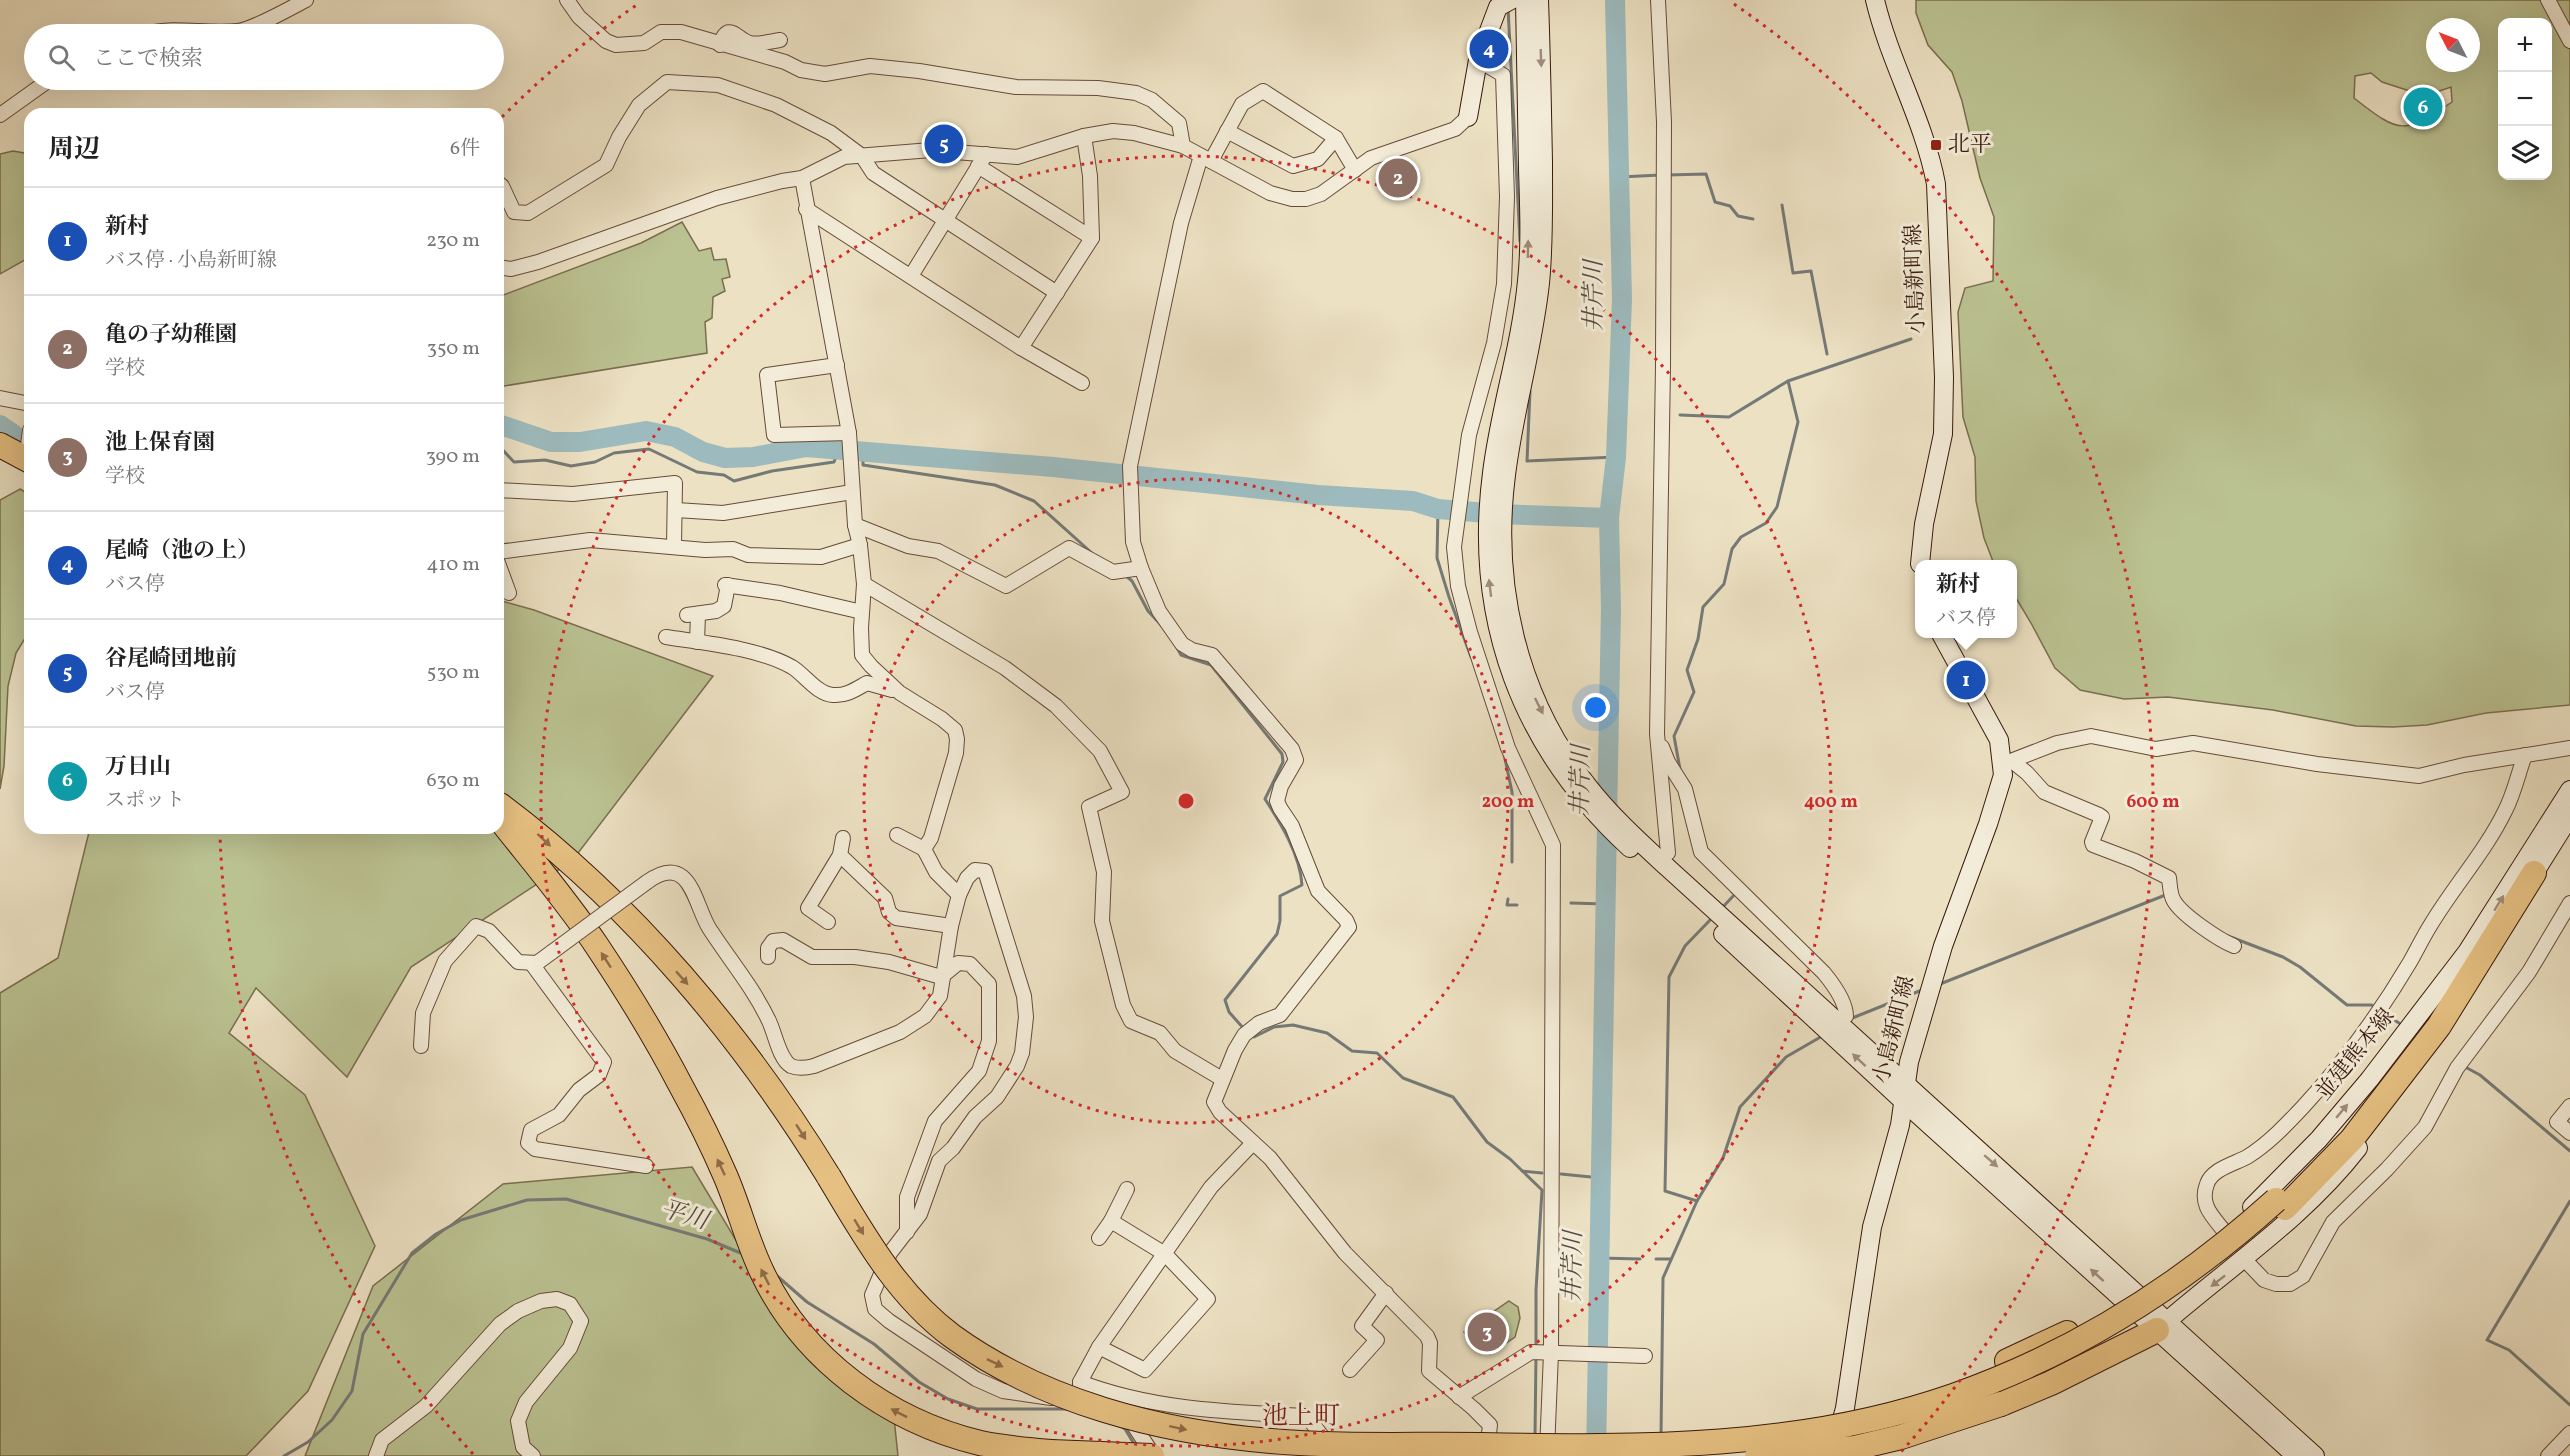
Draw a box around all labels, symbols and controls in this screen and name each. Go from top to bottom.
north arrow [2426,18,2480,72]
map controls [2498,18,2552,180]
button: + [2498,18,2552,72]
search box [24,24,504,90]
pin: 4 [1470,26,1508,72]
icon: search [45,41,78,74]
text: ここで検索 [93,44,203,75]
one-way arrow [1536,49,1546,68]
button: − [2498,72,2552,126]
pin: 6 [2404,84,2442,130]
pin: 5 [924,122,964,166]
button: layers [2498,126,2552,180]
place label: 北平 [1948,130,1992,161]
text: 周辺 [48,132,100,168]
text: 6件 [450,135,480,163]
marker: 北平 [1929,138,1943,152]
pin: 2 [1378,156,1418,201]
text: 新村 [105,212,149,243]
street label: 小島新町線 [1899,223,1933,335]
text: 1 [63,227,72,255]
text: 230 m [426,227,480,255]
one-way arrow [1523,240,1533,259]
text: バス停 · 小島新町線 [105,247,277,275]
water label: 井芹川 [1578,257,1612,332]
text: 亀の子幼稚園 [105,320,237,351]
text: 2 [62,335,73,363]
text: 350 m [427,335,480,363]
text: 学校 [105,355,145,383]
text: 池上保育園 [105,428,215,459]
text: 3 [62,443,73,471]
text: 390 m [426,443,480,471]
text: 学校 [105,463,145,491]
text: 尾崎（池の上） [105,536,259,567]
text: 4 [61,551,74,579]
text: 410 m [427,551,480,579]
popup [1915,560,2017,638]
text: 新村 [1936,570,1980,601]
text: バス停 [105,571,165,599]
one-way arrow [1486,579,1495,598]
text: バス停 [1936,605,1996,633]
text: 谷尾崎団地前 [105,644,237,675]
pin: 1 [1946,658,1986,702]
text: 5 [63,659,72,687]
text: 530 m [427,659,480,687]
text: バス停 [105,679,165,707]
your location [1581,693,1610,722]
one-way arrow [1535,697,1544,714]
water label: 井芹川 [1564,742,1600,817]
text: 万日山 [105,752,171,783]
text: 6 [62,767,73,795]
text: 630 m [427,767,480,795]
text: スポット [105,787,185,815]
text: 200 m [1482,790,1534,815]
text: 400 m [1804,790,1858,815]
text: 600 m [2126,790,2180,815]
centre of rings [1176,791,1196,811]
one-way arrow [536,833,551,846]
one-way arrow [2493,895,2504,911]
one-way arrow [601,952,612,968]
one-way arrow [675,970,688,985]
street label: 小島新町線 [1867,973,1923,1087]
street label: 並建熊本線 [2309,1002,2403,1108]
one-way arrow [1852,1054,1866,1068]
one-way arrow [2336,1103,2349,1119]
one-way arrow [795,1124,806,1140]
one-way arrow [1983,1154,1998,1167]
one-way arrow [717,1158,726,1175]
water label: 平川 [656,1193,715,1240]
one-way arrow [854,1219,865,1235]
water label: 井芹川 [1556,1228,1592,1303]
one-way arrow [760,1268,770,1285]
one-way arrow [2090,1268,2105,1282]
one-way arrow [2211,1274,2226,1286]
pin: 3 [1468,1310,1506,1354]
one-way arrow [987,1358,1004,1368]
district label: 池上町 [1262,1399,1340,1435]
one-way arrow [891,1408,908,1418]
one-way arrow [1169,1424,1188,1433]

